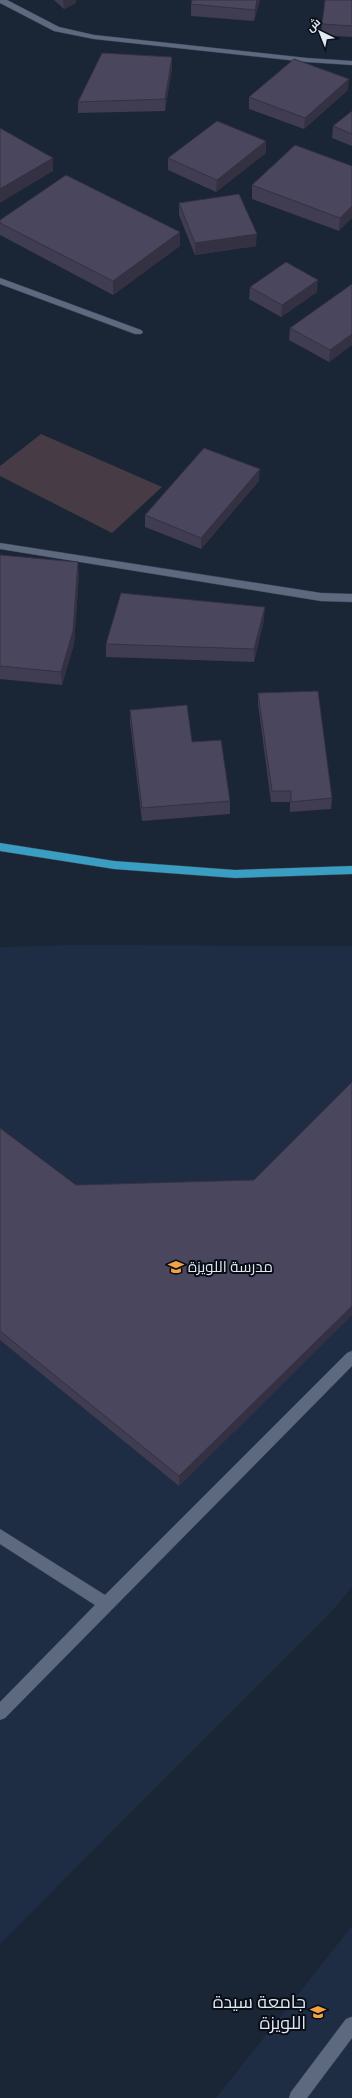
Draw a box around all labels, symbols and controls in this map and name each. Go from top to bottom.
north arrow [300,12,340,52]
text: ش [304,15,323,35]
school or university icon: مدرسة اللويزة [167,1258,185,1276]
place label: مدرسة اللويزة [188,1258,273,1276]
place label: جامعة سيدة اللويزة [213,1991,306,2034]
school or university icon: جامعة سيدة اللويزة [309,2003,327,2021]

